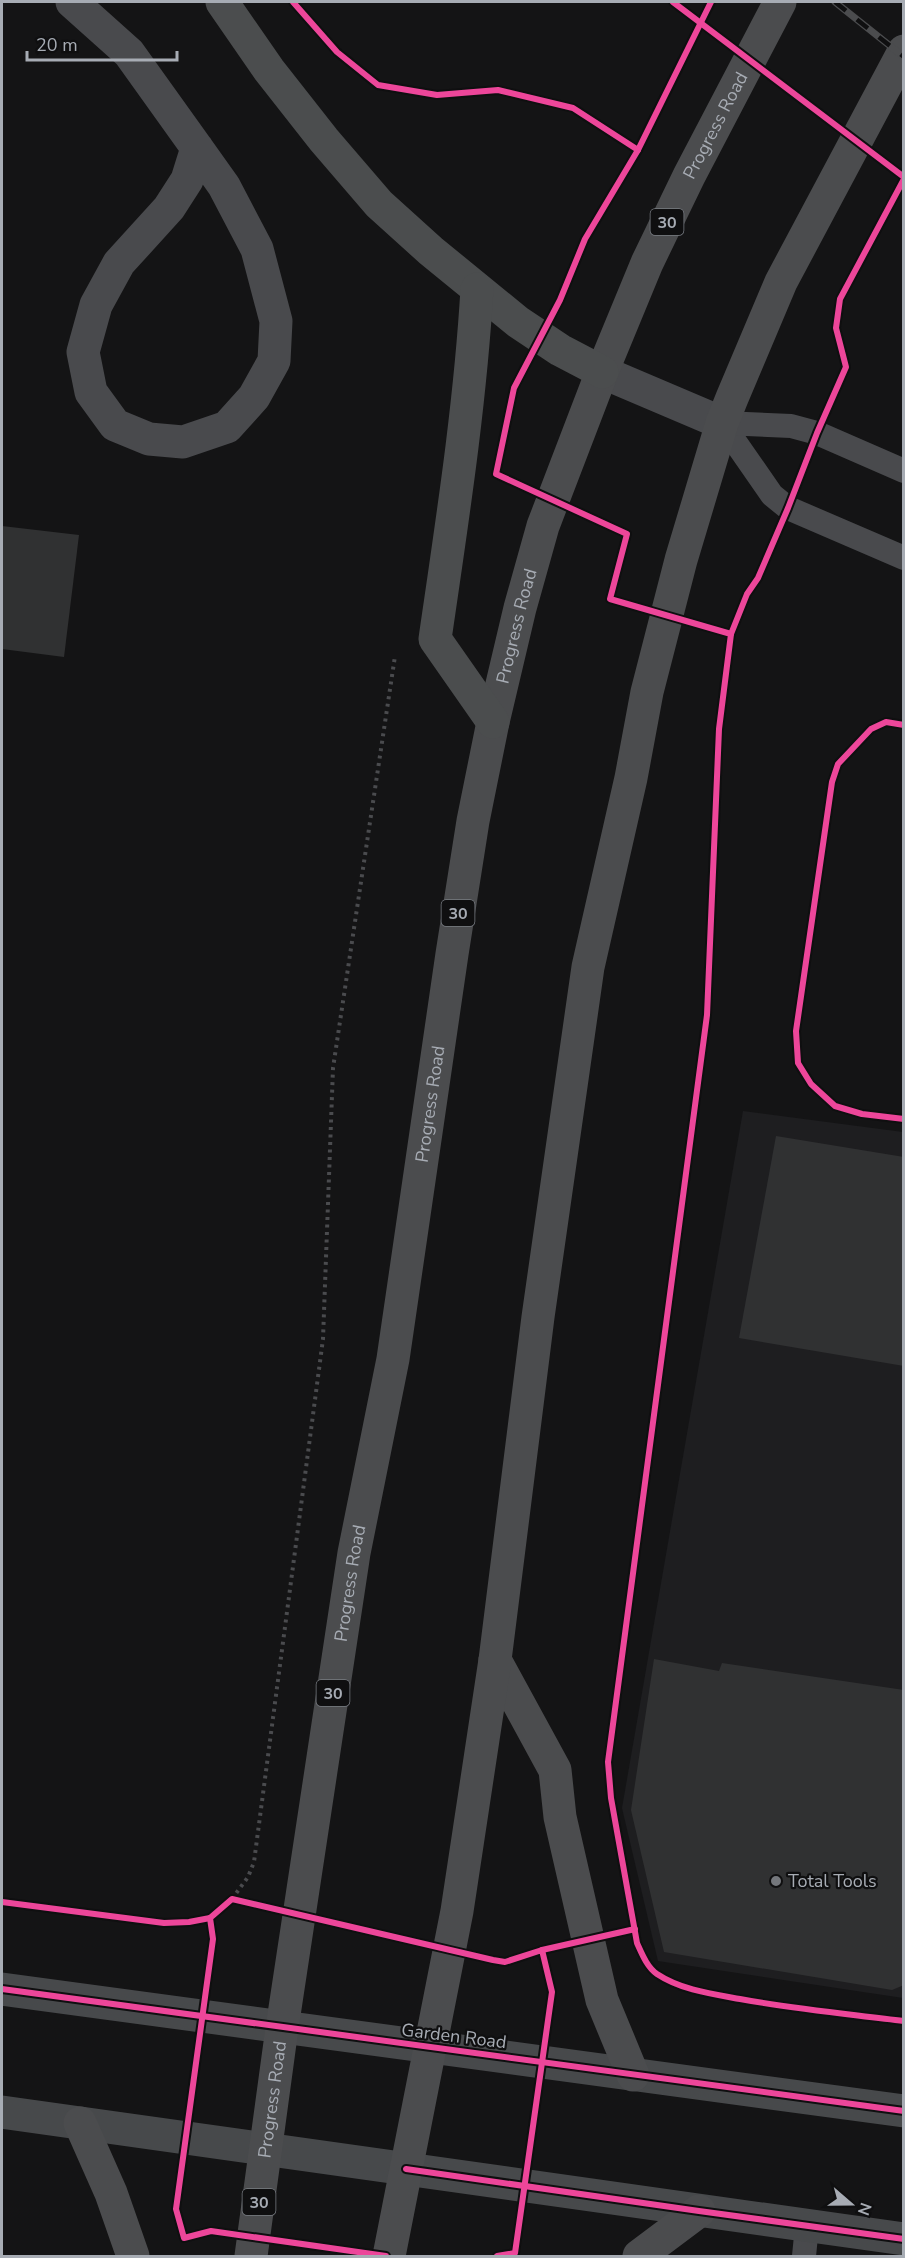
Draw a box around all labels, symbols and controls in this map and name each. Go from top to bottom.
scale bar [27,24,177,62]
text: 20 m [36,33,78,57]
street label: Progress Road [677,68,753,183]
road number: 30 [650,209,684,235]
street label: Progress Road [490,566,542,686]
road number: 30 [442,900,474,926]
street label: Progress Road [410,1044,451,1164]
street label: Progress Road [329,1523,371,1643]
road number: 30 [316,1680,350,1706]
place label: Total Tools [788,1869,877,1893]
marker: Total Tools [769,1874,783,1888]
street label: Garden Road [400,2018,508,2054]
street label: Progress Road [252,2039,292,2159]
north arrow [821,2174,881,2234]
road number: 30 [242,2189,276,2215]
text: N [852,2199,877,2218]

